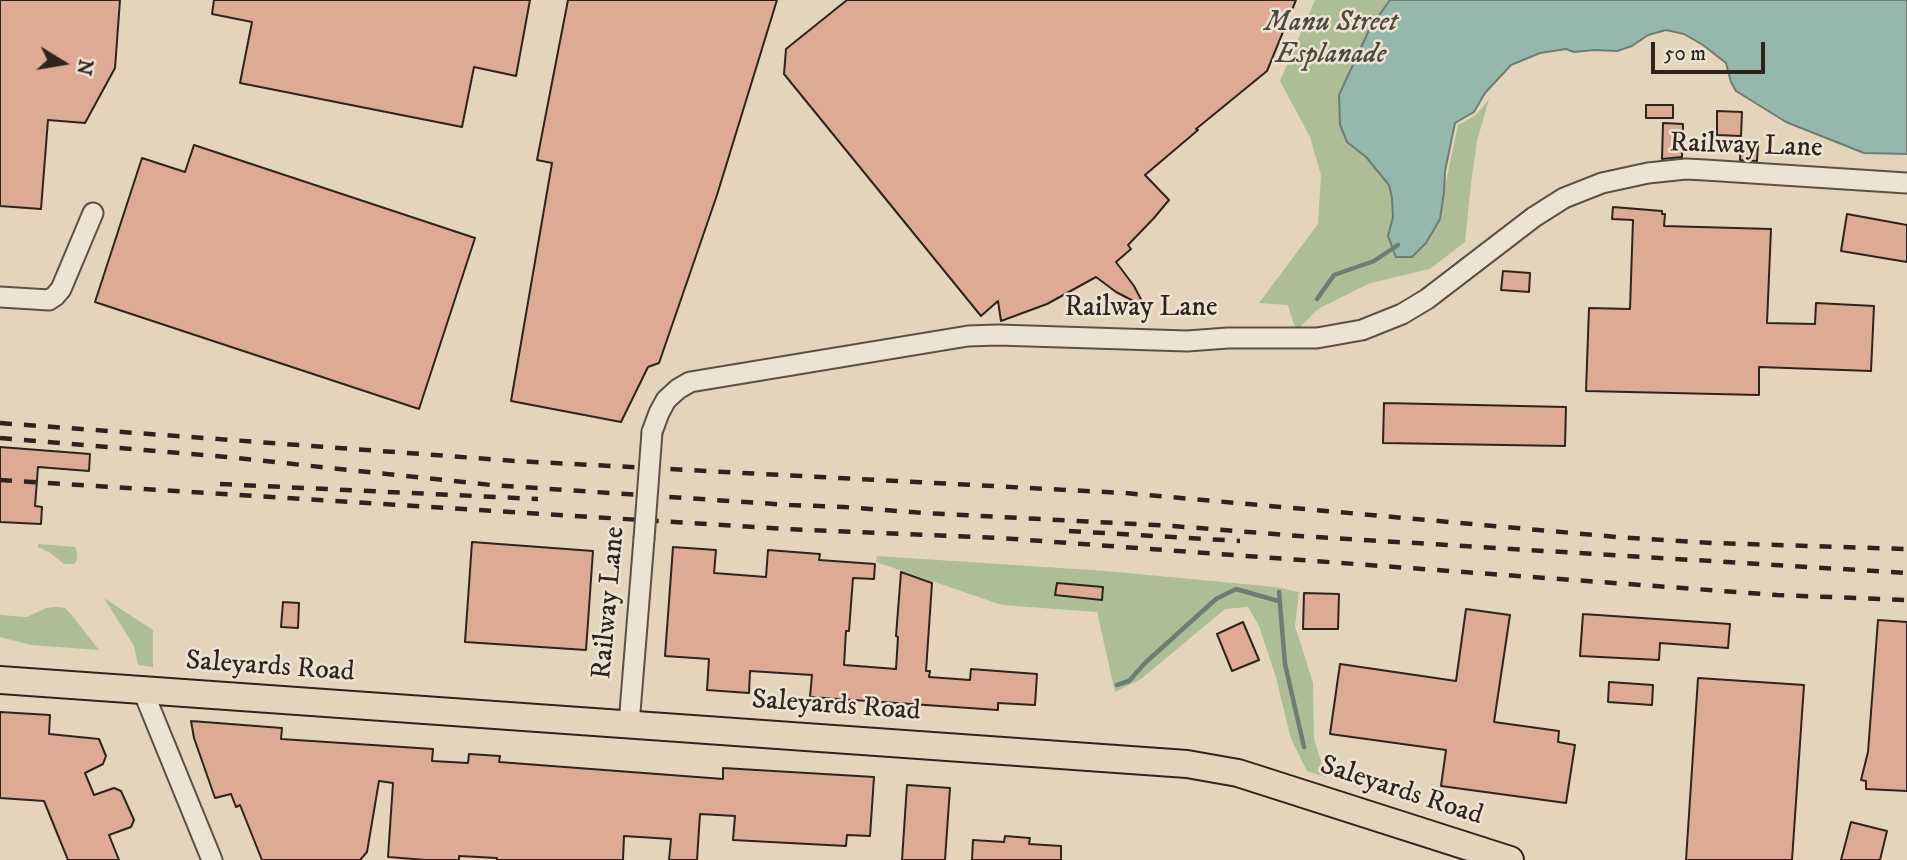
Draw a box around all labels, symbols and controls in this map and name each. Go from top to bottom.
park label: Manu Street Esplanade [1265,7,1397,73]
north arrow [28,28,98,98]
scale bar [1655,28,1769,72]
text: 50 m [1664,41,1706,67]
text: N [71,57,97,77]
street label: Railway Lane [1669,128,1823,166]
street label: Railway Lane [1064,292,1218,326]
street label: Railway Lane [587,525,633,681]
street label: Saleyards Road [184,645,356,691]
street label: Saleyards Road [750,684,922,730]
street label: Saleyards Road [1315,750,1487,834]

